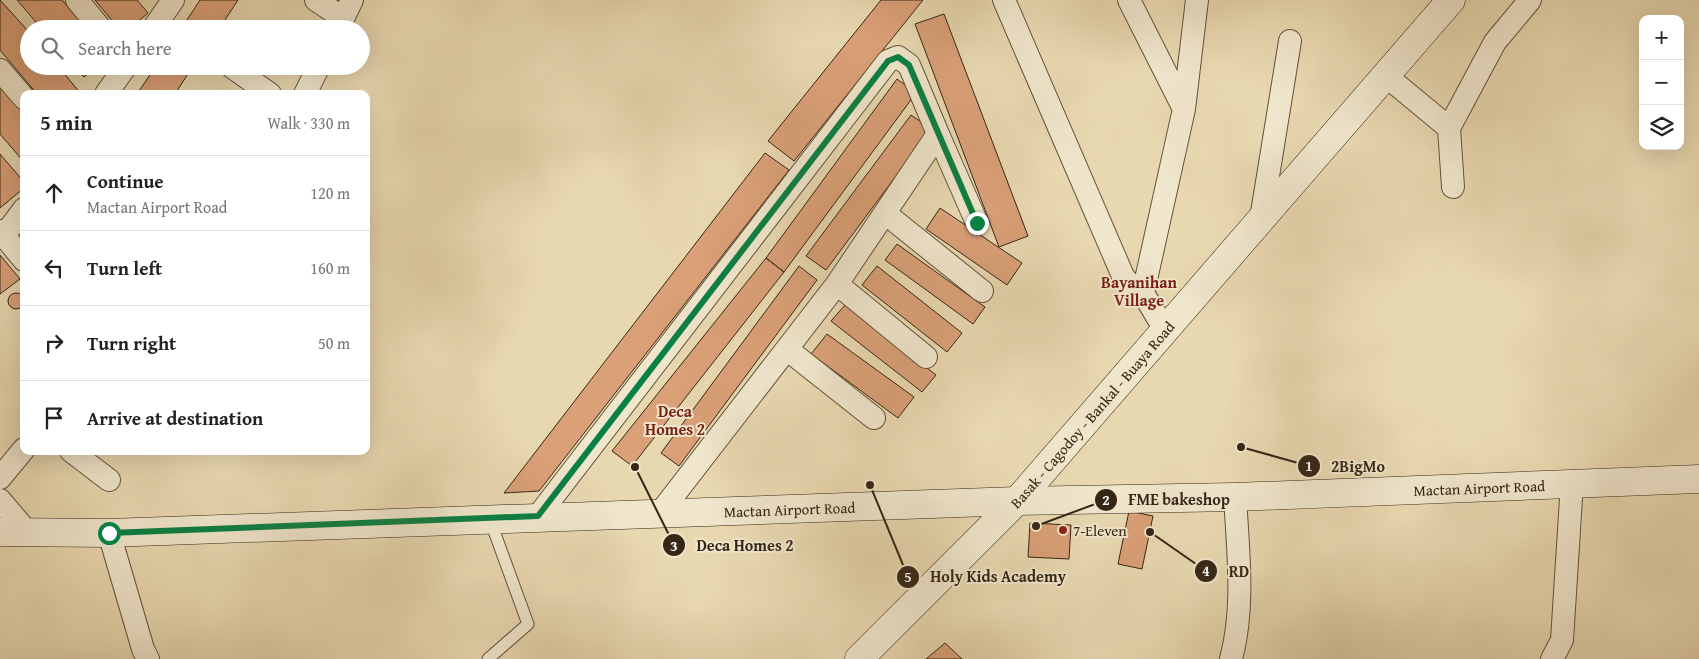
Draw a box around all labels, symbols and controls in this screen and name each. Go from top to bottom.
map controls [1639,15,1684,150]
button: + [1639,15,1684,60]
search box [20,20,370,75]
icon: search [38,34,66,62]
text: Search here [78,34,172,62]
button: − [1639,60,1684,105]
button: layers [1639,105,1684,150]
text: 5 min [40,107,92,138]
text: Walk · 330 m [267,111,350,135]
text: Continue [87,167,164,195]
icon: ahead [40,179,68,207]
text: 120 m [310,181,350,205]
text: Mactan Airport Road [87,195,227,219]
route end [966,212,989,235]
icon: left [40,254,68,282]
text: Turn left [87,254,162,282]
text: 160 m [310,256,350,280]
district label: Bayanihan Village [1101,270,1177,312]
street label: Basak - Cagodoy - Bankal - Buaya Road [1005,316,1179,513]
icon: right [40,329,68,357]
text: Turn right [87,329,176,357]
text: 50 m [318,331,350,355]
district label: Deca Homes 2 [645,399,705,441]
icon: arrive [40,404,68,432]
text: Arrive at destination [87,404,263,432]
callout: 2BigMo [1296,451,1395,482]
text: 2BigMo [1331,454,1385,478]
text: 1 [1305,455,1313,476]
street label: Mactan Airport Road [1413,474,1545,501]
callout: FME bakeshop [1094,484,1240,515]
text: FME bakeshop [1128,487,1230,511]
text: 2 [1102,489,1110,510]
street label: Mactan Airport Road [723,496,856,522]
place label: 7-Eleven [1073,520,1127,541]
route start [98,522,121,545]
marker: 7-Eleven [1057,524,1069,536]
callout: Deca Homes 2 [661,530,804,561]
text: Deca Homes 2 [696,533,794,557]
text: 3 [670,535,678,556]
callout: RD [1194,556,1259,587]
text: RD [1229,559,1249,583]
text: 4 [1202,560,1210,581]
callout: Holy Kids Academy [895,561,1076,592]
text: Holy Kids Academy [930,564,1067,588]
text: 5 [904,566,912,587]

